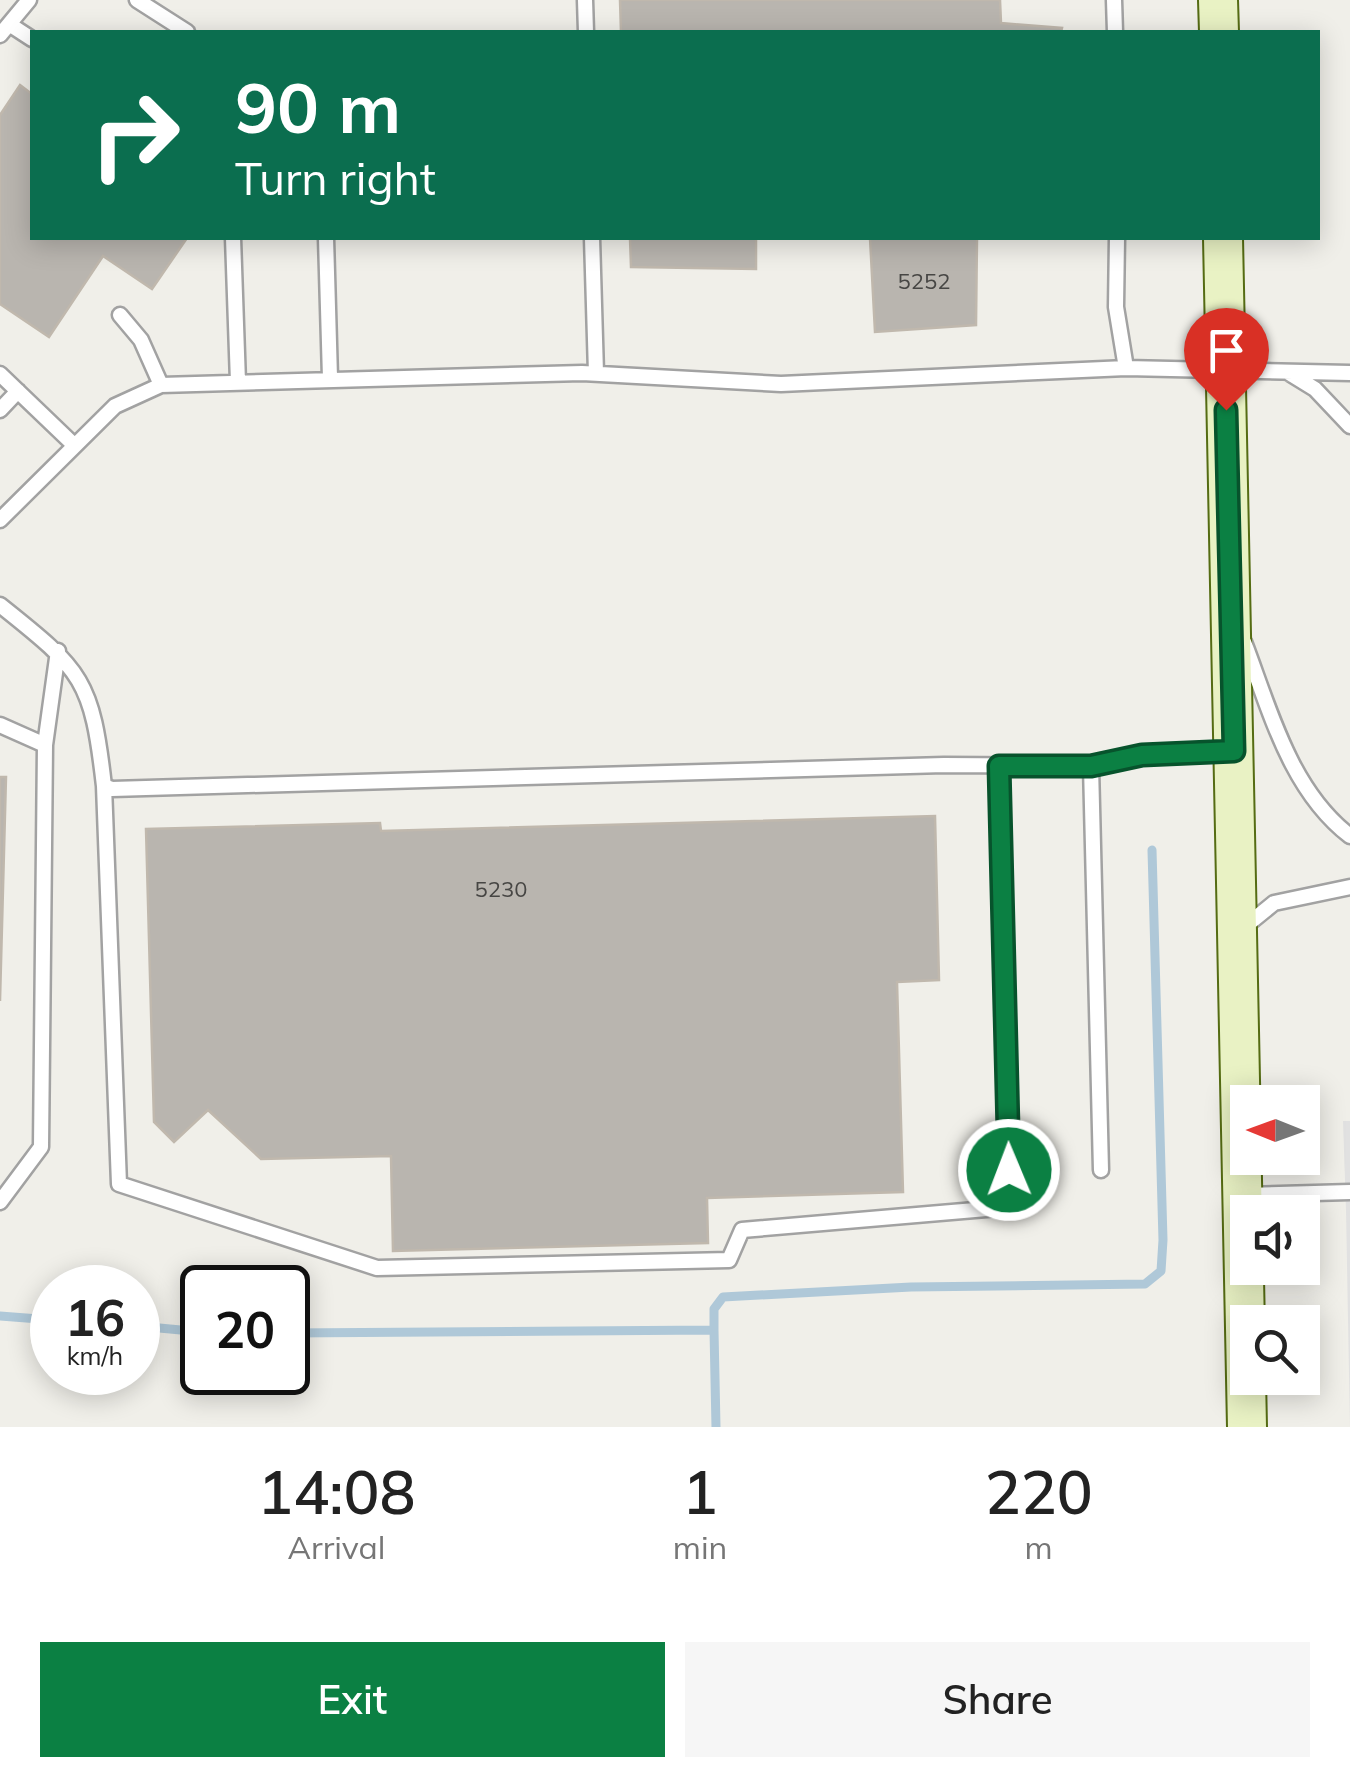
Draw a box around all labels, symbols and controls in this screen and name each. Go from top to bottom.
text: 90 m [235,63,401,151]
icon: right [70,70,200,200]
text: Turn right [235,150,436,206]
house number: 5252 [898,267,950,295]
pin [1184,308,1269,411]
icon: arrive [1199,323,1254,378]
house number: 5230 [475,875,527,903]
north arrow [1230,1085,1320,1175]
map controls [1230,1085,1320,1395]
position arrow [957,1118,1061,1222]
button: sound [1230,1195,1320,1285]
speed limit sign: 20 [180,1265,310,1395]
text: 16 [65,1286,125,1349]
button: search [1230,1305,1320,1395]
text: km/h [67,1340,123,1371]
text: 14:08 [257,1454,416,1529]
text: 1 [682,1454,718,1529]
text: 220 [985,1454,1093,1529]
text: Arrival [288,1527,385,1567]
text: min [673,1527,727,1567]
text: m [1025,1527,1053,1567]
button: Exit [40,1642,665,1757]
button: Share [685,1642,1310,1757]

